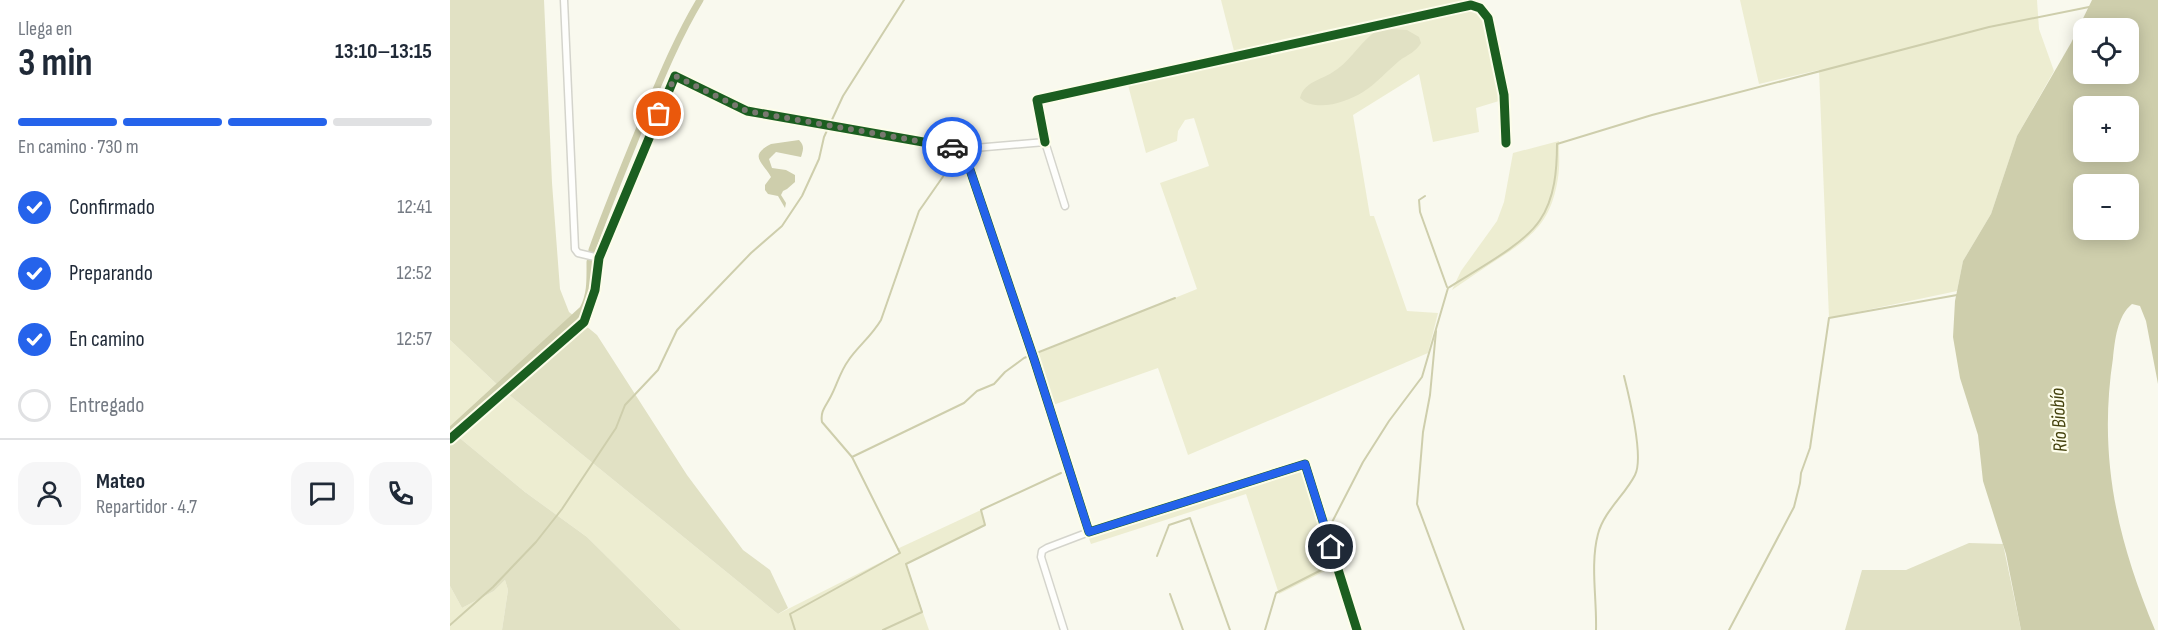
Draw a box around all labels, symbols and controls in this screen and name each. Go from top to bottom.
text: Llega en [18,17,72,41]
map controls [2073,18,2139,240]
button: locate [2073,18,2139,84]
text: 13:10–13:15 [335,38,432,65]
text: 3 min [18,40,93,87]
pin [633,88,684,139]
button: + [2073,96,2139,162]
icon: bag [642,97,675,130]
courier [922,117,982,177]
icon: car [936,131,969,164]
text: En camino · 730 m [18,135,139,159]
button: − [2073,174,2139,240]
icon: check [18,191,51,224]
text: Confirmado [69,194,155,221]
text: 12:41 [397,195,432,219]
icon: check [18,257,51,290]
text: Preparando [69,260,153,287]
text: 12:52 [397,261,432,285]
icon: check [18,323,51,356]
text: En camino [69,326,145,353]
text: 12:57 [397,327,432,351]
water label: Río Biobío [2045,387,2073,453]
text: Entregado [69,392,144,419]
button: person [18,462,81,525]
button: chat [291,462,354,525]
button: phone [369,462,432,525]
text: Mateo [96,468,145,495]
text: Repartidor · 4.7 [96,495,197,519]
pin [1305,521,1356,572]
icon: home [1314,530,1347,563]

